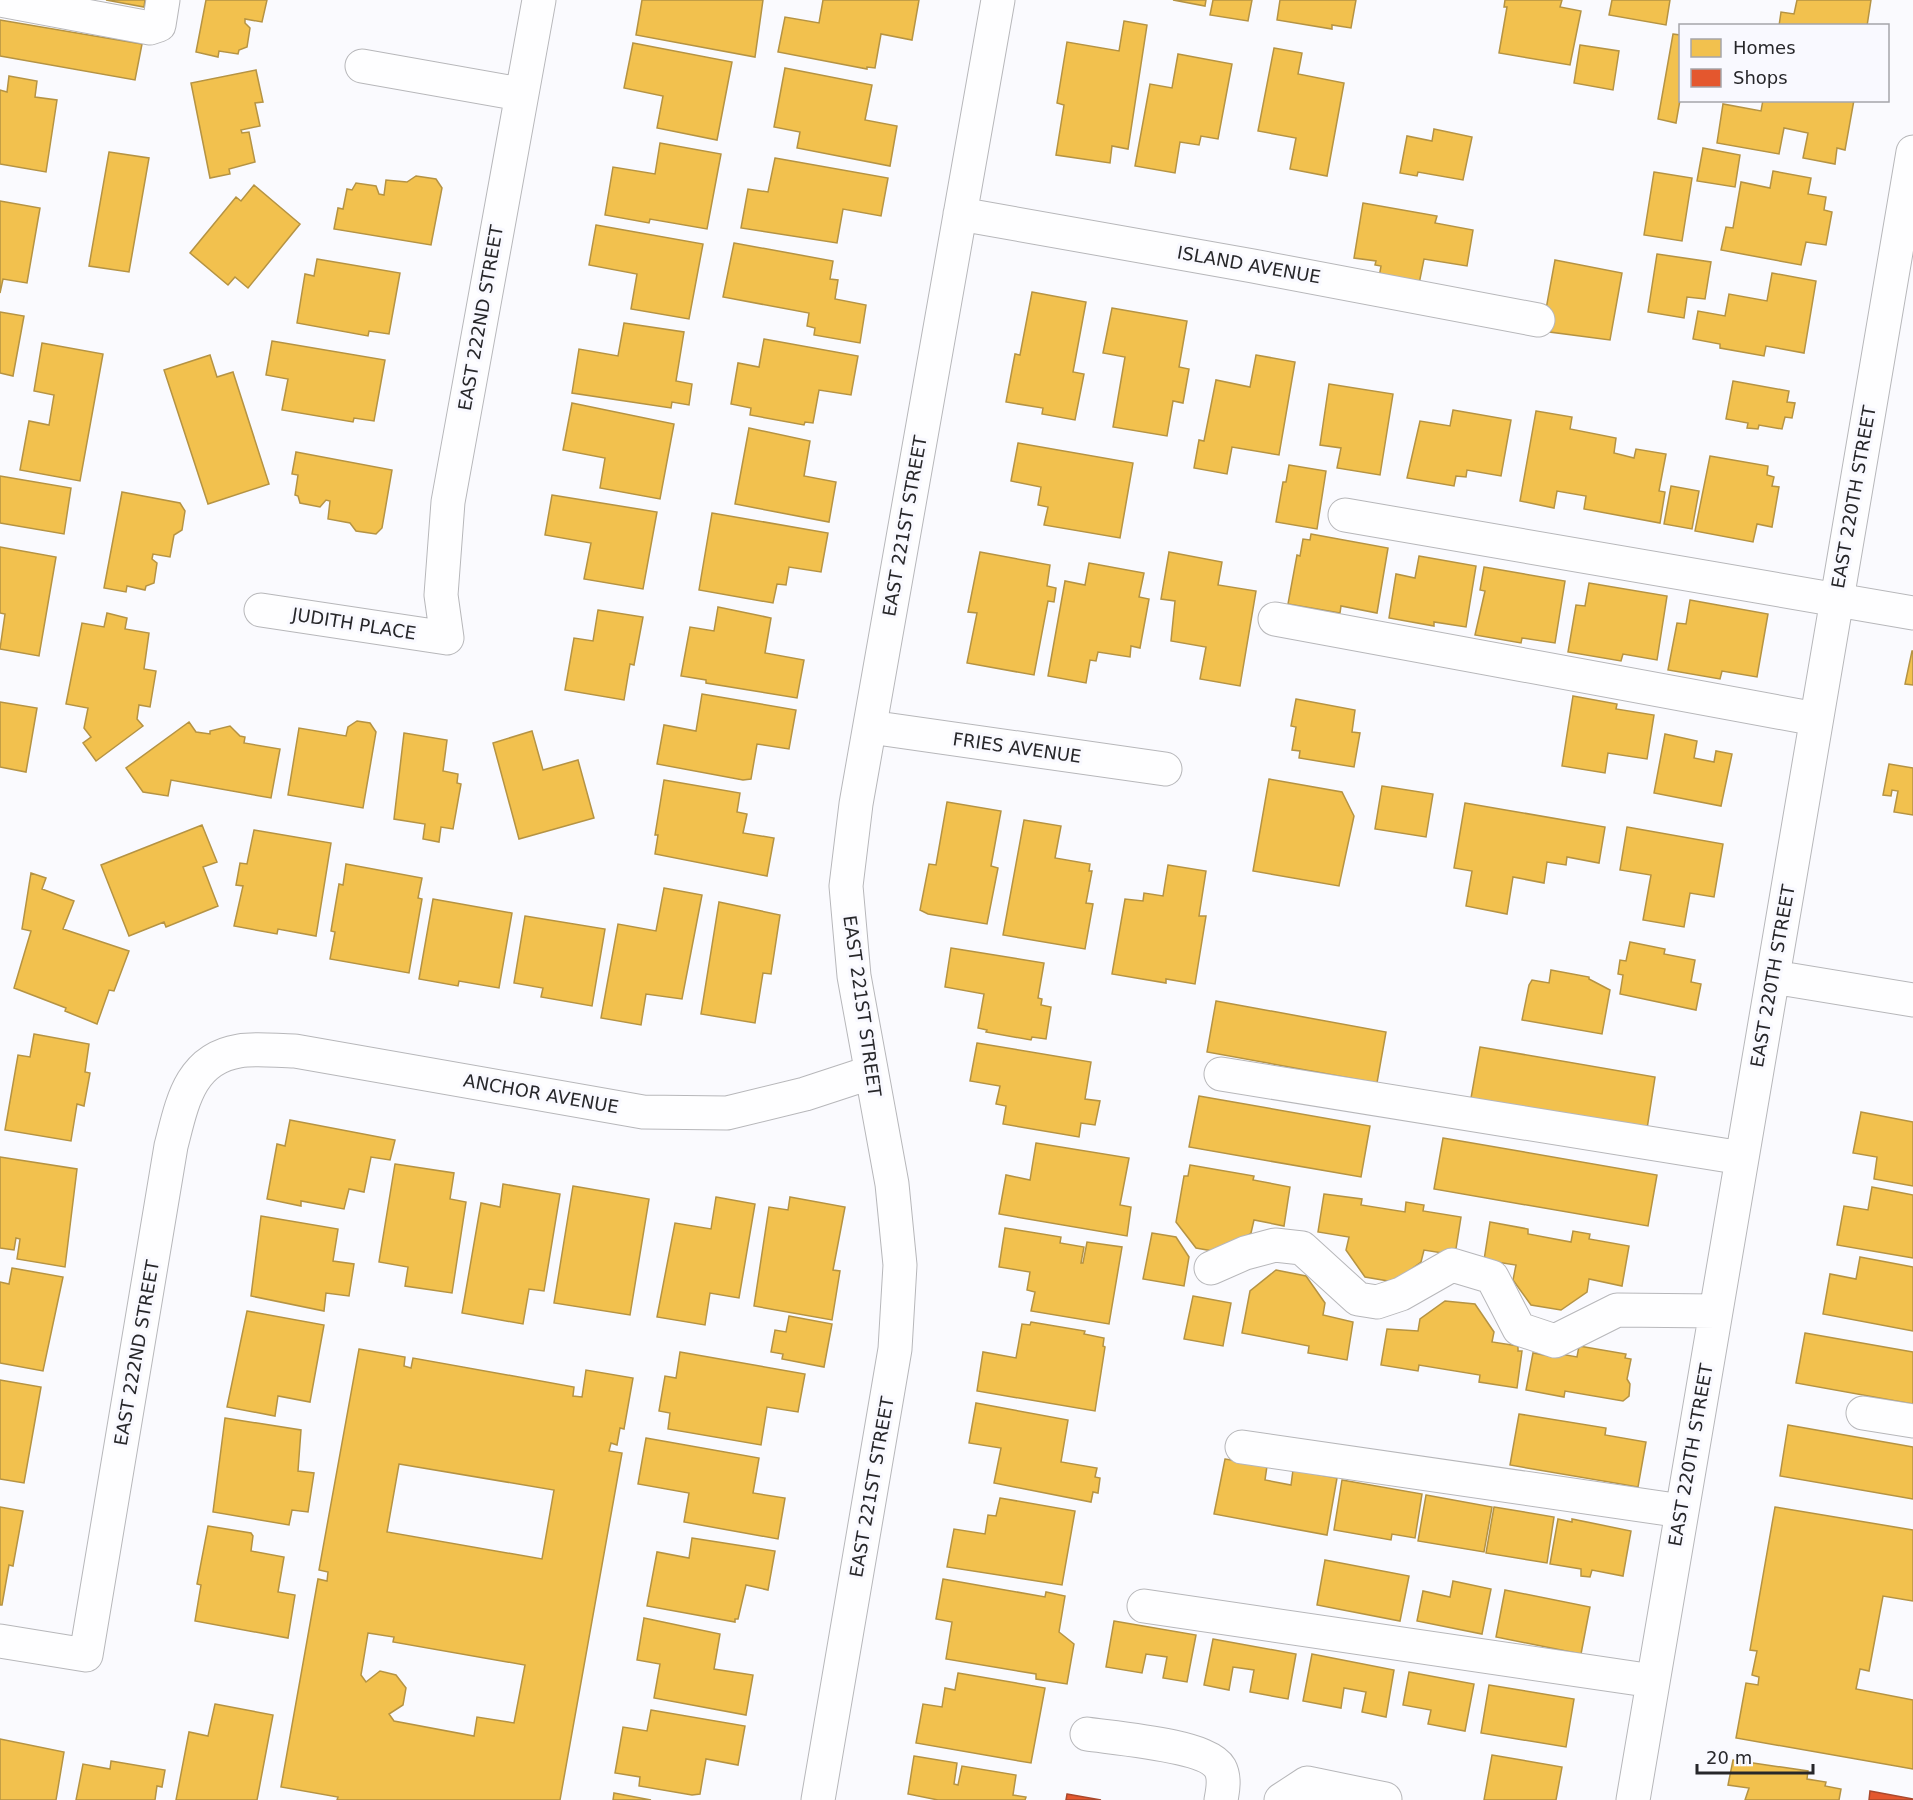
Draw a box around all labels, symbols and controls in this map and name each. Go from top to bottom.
legend [1679,24,1889,102]
text: Homes [1733,37,1796,58]
text: Shops [1733,67,1788,88]
street label: EAST 222ND STREET [454,223,507,412]
street label: ISLAND AVENUE [1176,242,1323,287]
street label: EAST 220TH STREET [1827,403,1880,590]
street label: EAST 221ST STREET [878,433,931,618]
street label: JUDITH PLACE [290,603,418,644]
street label: FRIES AVENUE [951,728,1083,767]
street label: EAST 220TH STREET [1746,882,1799,1069]
street label: EAST 221ST STREET [839,914,886,1099]
street label: ANCHOR AVENUE [462,1070,620,1117]
street label: EAST 222ND STREET [110,1258,163,1447]
street label: EAST 220TH STREET [1664,1361,1717,1548]
street label: EAST 221ST STREET [845,1394,898,1579]
scale bar [1697,1737,1812,1775]
text: 20 m [1706,1747,1752,1768]

